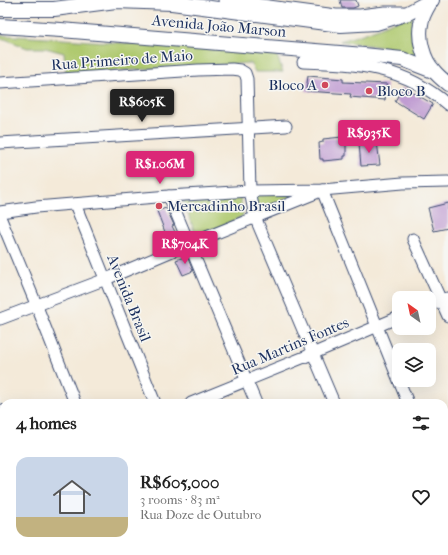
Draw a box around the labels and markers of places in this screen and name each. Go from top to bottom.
place label: Bloco A [268,76,317,94]
marker: Bloco A [320,80,330,90]
place label: Bloco B [377,82,426,100]
marker: Bloco B [364,86,374,96]
pin: R$605K [109,89,175,123]
pin: R$935K [336,120,402,154]
pin: R$1.06M [123,151,197,185]
place label: Mercadinho Brasil [167,197,286,215]
marker: Mercadinho Brasil [154,201,164,211]
pin: R$704K [152,231,218,265]

